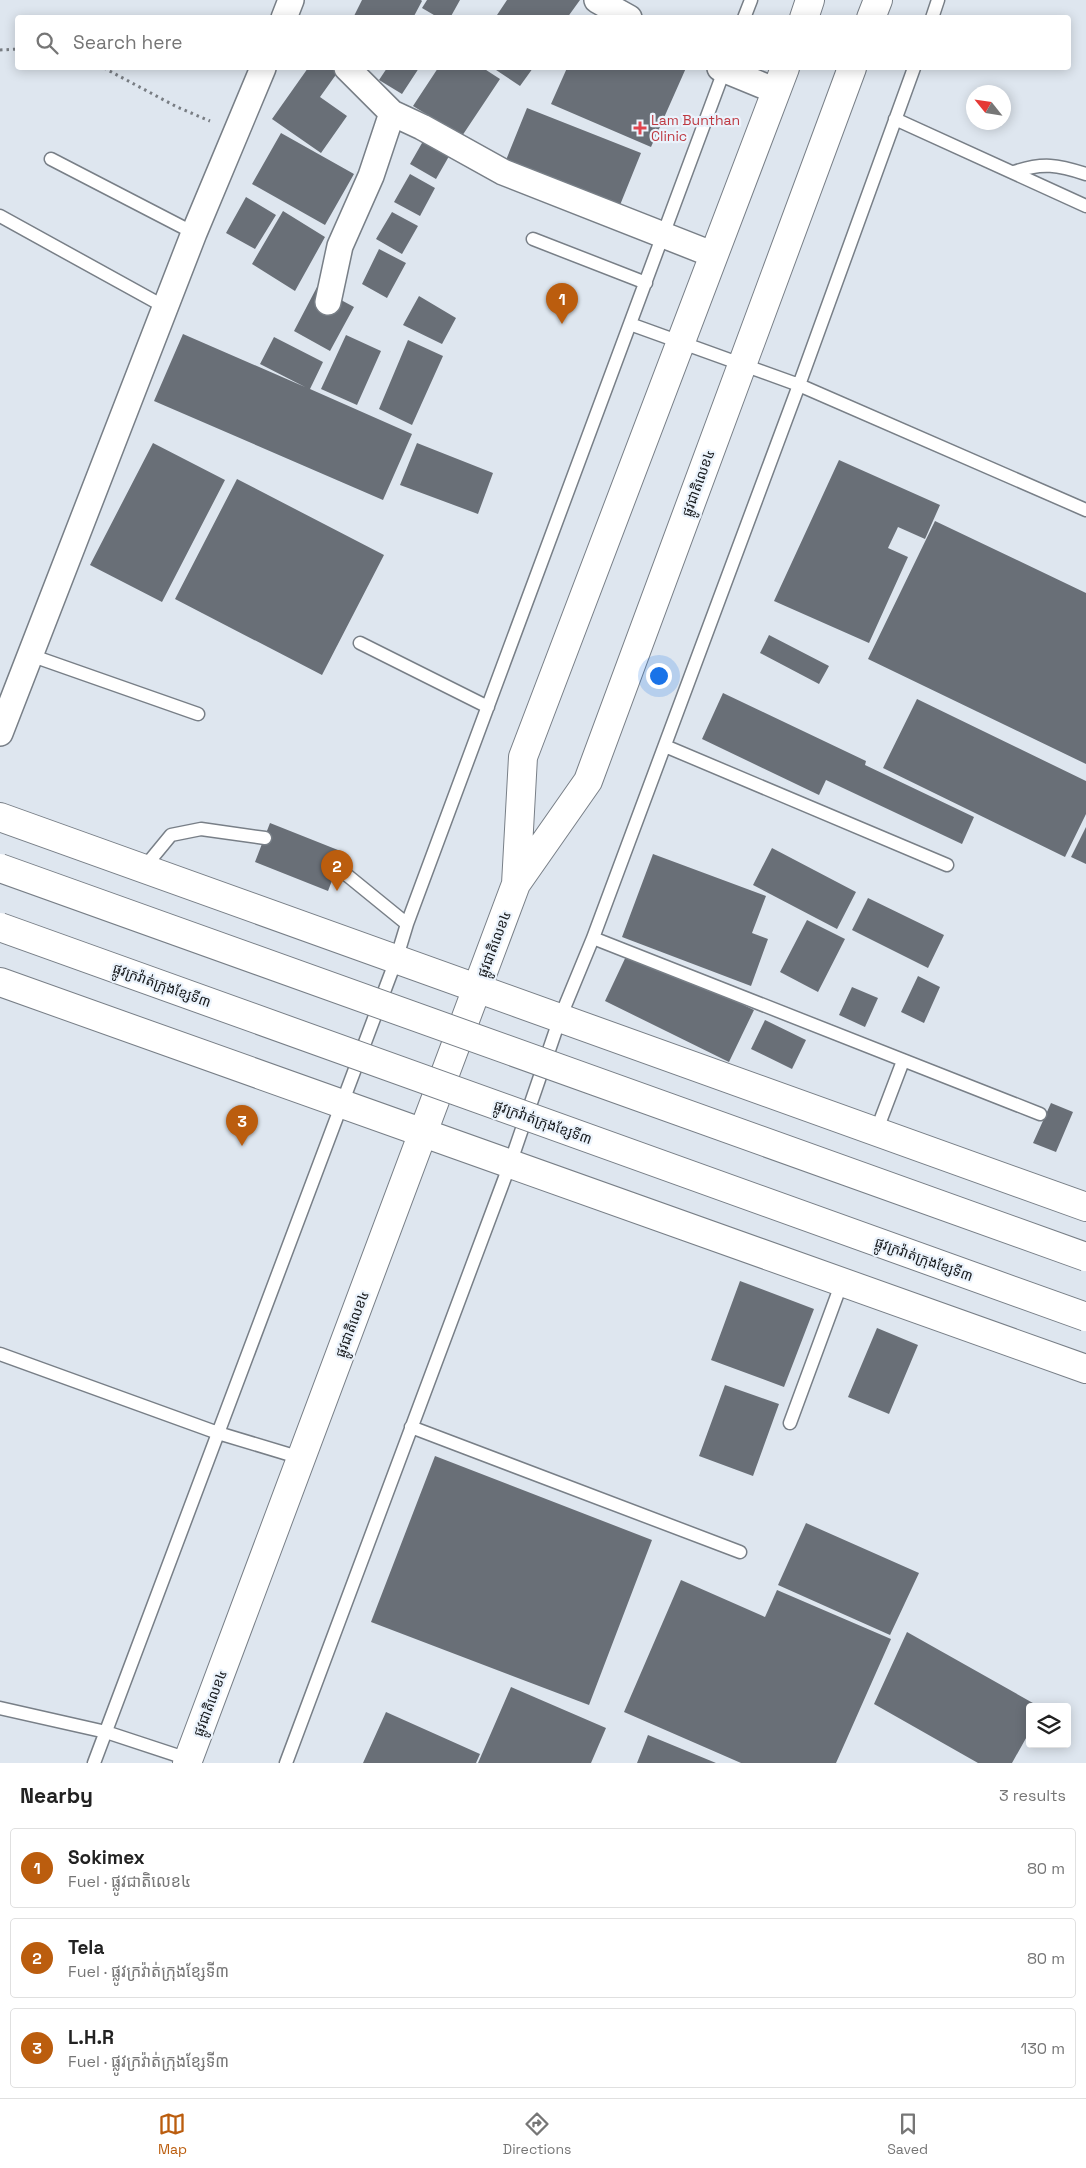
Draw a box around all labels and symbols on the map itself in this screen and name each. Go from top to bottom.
north arrow [966,85,1011,130]
place label: Lam Bunthan Clinic [651,111,740,145]
marker: Lam Bunthan Clinic [633,121,647,135]
pin: 1 [546,283,578,324]
street label: ផ្លូវជាតិលេខ៤ [678,447,721,520]
your location [646,663,672,689]
pin: 2 [321,850,353,891]
street label: ផ្លូវជាតិលេខ៤ [473,908,518,981]
street label: ផ្លូវក្រវ៉ាត់ក្រុងខ្សែទី៣ [109,959,214,1014]
street label: ផ្លូវក្រវ៉ាត់ក្រុងខ្សែទី៣ [490,1096,595,1151]
pin: 3 [226,1105,258,1146]
street label: ផ្លូវក្រវ៉ាត់ក្រុងខ្សែទី៣ [871,1233,976,1288]
street label: ផ្លូវជាតិលេខ៤ [331,1288,376,1361]
street label: ផ្លូវជាតិលេខ៤ [189,1667,234,1740]

